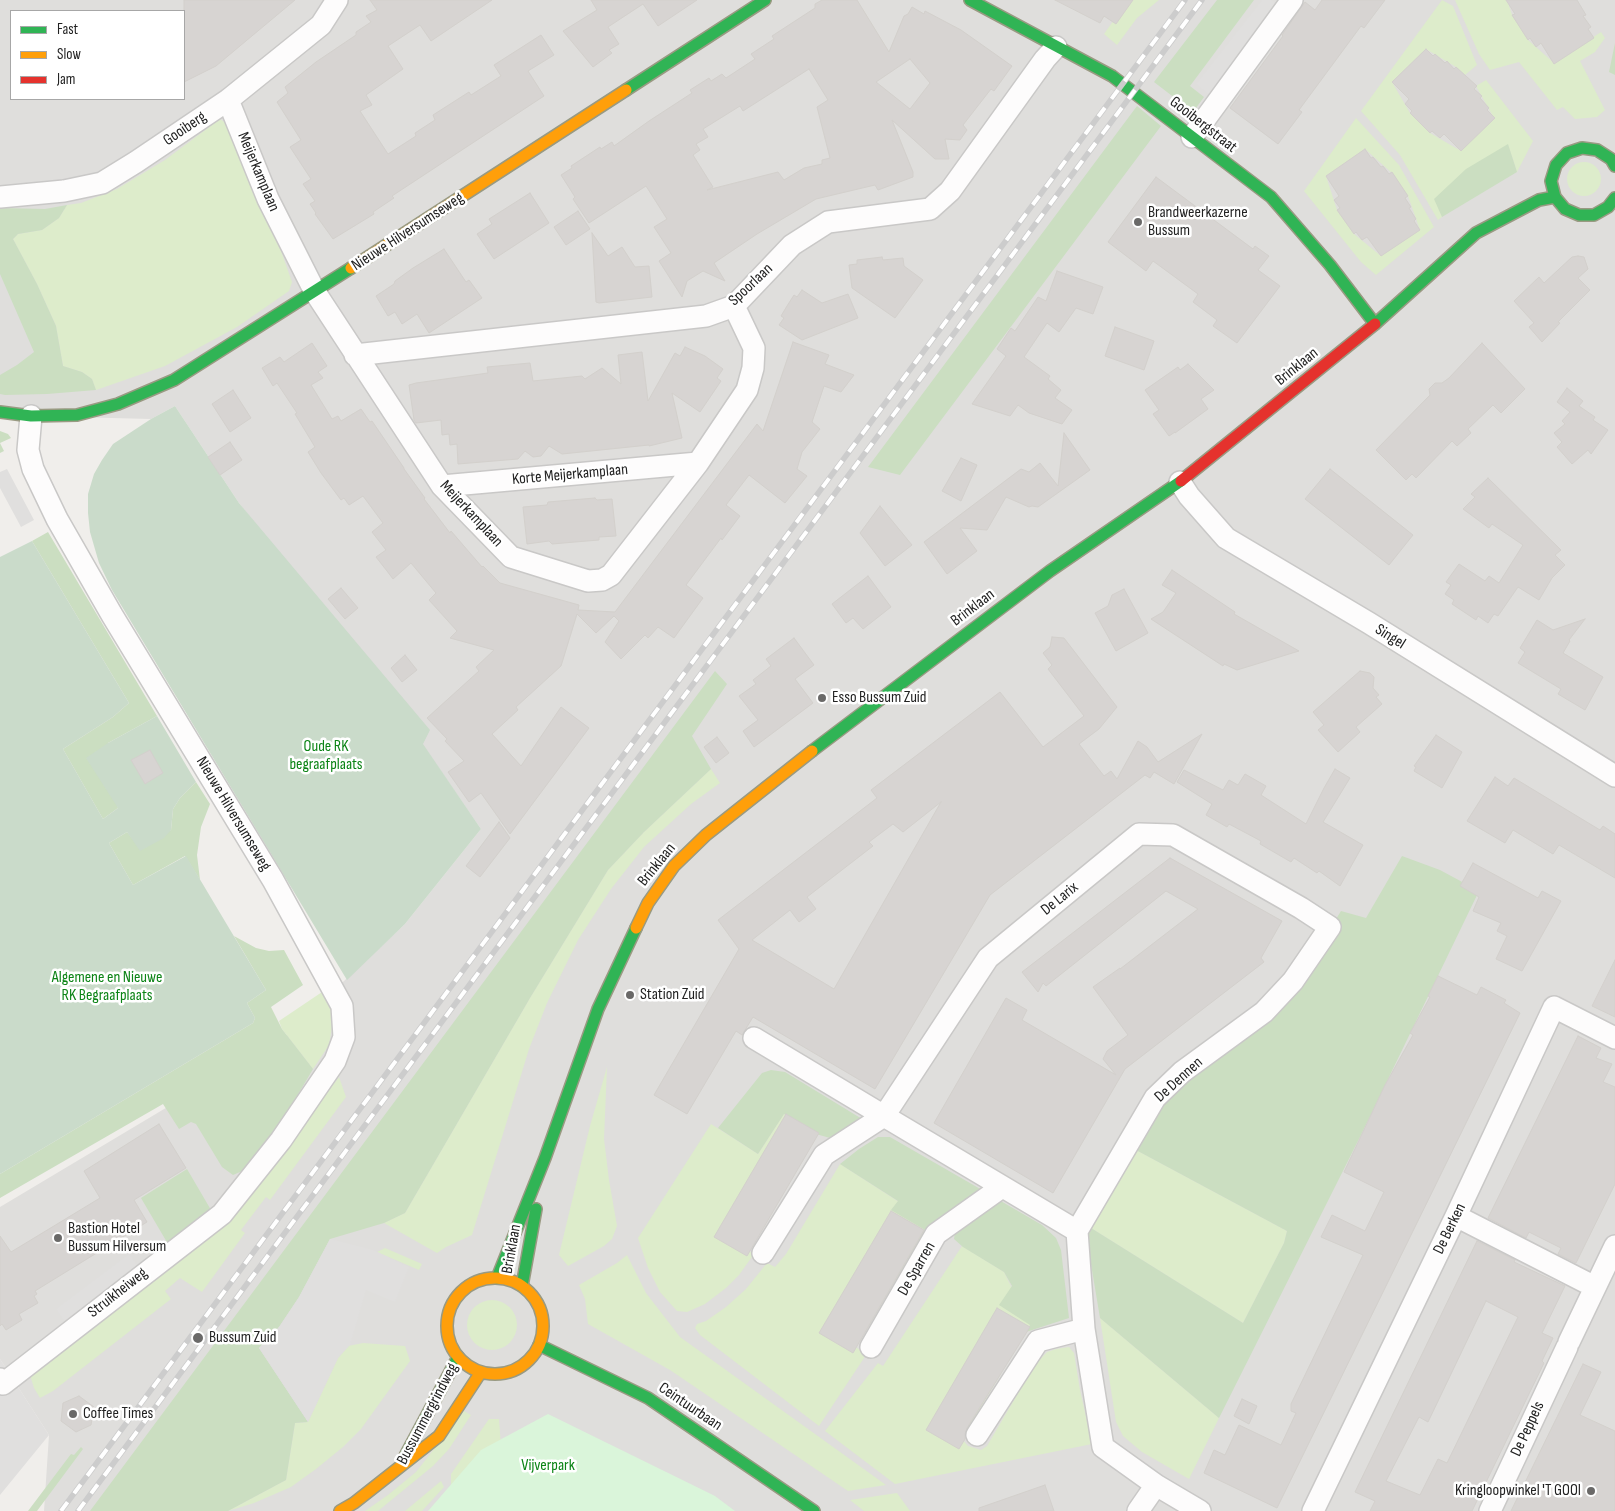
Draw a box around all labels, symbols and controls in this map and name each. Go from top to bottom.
legend [10,10,185,100]
text: Fast [57,20,78,39]
text: Slow [57,45,81,64]
text: Jam [57,70,75,89]
street label: Gooibergstraat [1166,93,1240,157]
street label: Gooiberg [160,108,210,150]
street label: Meijerkamplaan [233,130,283,214]
street label: Nieuwe Hilversumseweg [348,189,468,275]
place label: Brandweerkazerne Bussum [1148,203,1248,241]
marker: Brandweerkazerne Bussum [1132,216,1144,228]
street label: Spoorlaan [725,260,777,310]
street label: Brinklaan [1272,344,1322,390]
street label: Korte Meijerkamplaan [511,460,629,490]
street label: Meijerkamplaan [435,477,507,551]
street label: Brinklaan [947,585,999,631]
street label: Singel [1371,620,1409,654]
place label: Esso Bussum Zuid [832,688,926,708]
marker: Esso Bussum Zuid [816,692,828,704]
park label: Oude RK begraafplaats [289,737,363,775]
street label: Nieuwe Hilversumseweg [191,753,275,875]
street label: Brinklaan [634,840,680,890]
street label: De Larix [1037,878,1083,920]
park label: Algemene en Nieuwe RK Begraafplaats [52,968,162,1006]
place label: Station Zuid [640,985,704,1005]
marker: Station Zuid [624,989,636,1001]
street label: De Dennen [1151,1053,1207,1107]
street label: De Berken [1430,1200,1470,1258]
place label: Bastion Hotel Bussum Hilversum [68,1219,166,1257]
street label: Brinklaan [498,1223,526,1275]
marker: Bastion Hotel Bussum Hilversum [52,1232,64,1244]
street label: De Sparren [894,1239,940,1299]
street label: Struikheiweg [84,1264,152,1322]
place label: Bussum Zuid [209,1328,276,1348]
marker: Bussum Zuid [191,1331,205,1345]
street label: Bussummergrindweg [393,1360,463,1468]
street label: Ceintuurbaan [655,1379,725,1435]
street label: De Peppels [1507,1398,1549,1460]
place label: Coffee Times [83,1404,153,1424]
marker: Coffee Times [67,1408,79,1420]
park label: Vijverpark [521,1456,575,1476]
place label: Kringloopwinkel 'T GOOI [1455,1481,1581,1501]
marker: Kringloopwinkel 'T GOOI [1585,1485,1597,1497]

